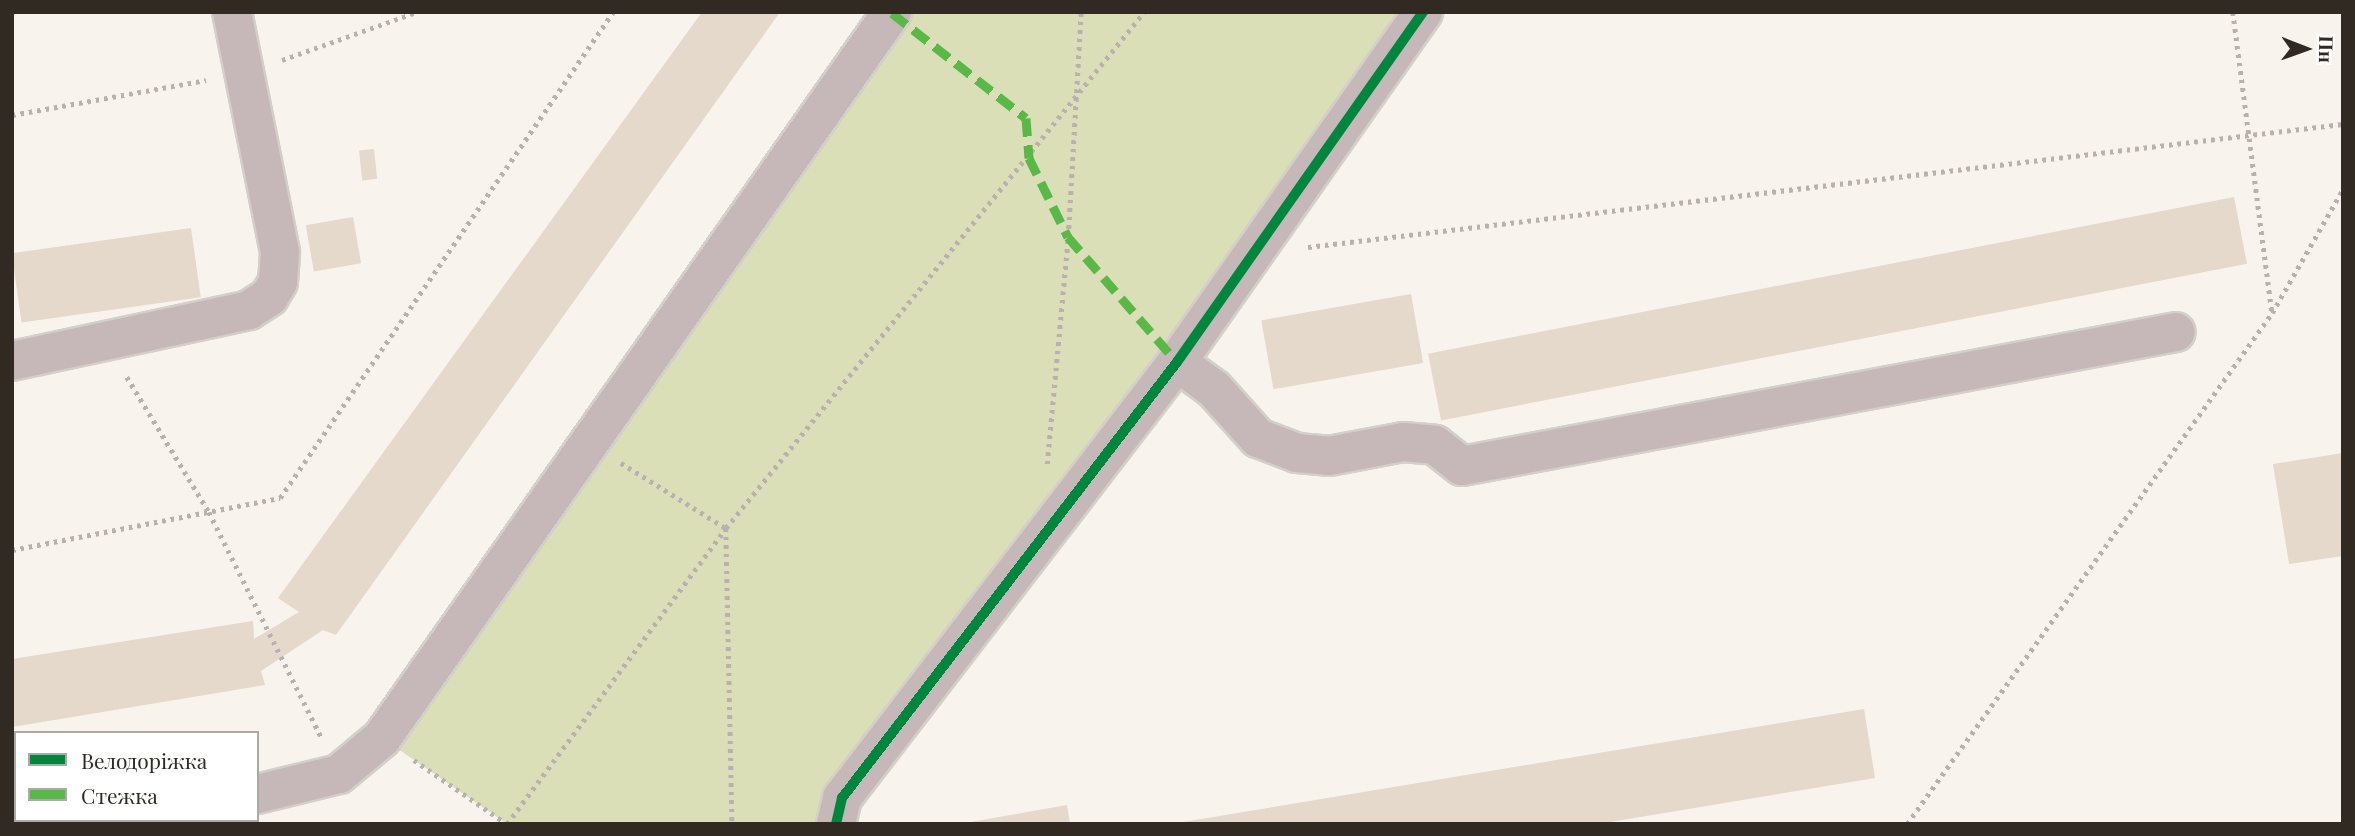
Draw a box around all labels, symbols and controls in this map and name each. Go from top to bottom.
north arrow [2271,14,2341,84]
text: Пн [2314,35,2340,63]
legend [14,731,259,822]
text: Велодоріжка [81,746,207,774]
text: Стежка [81,781,158,809]

